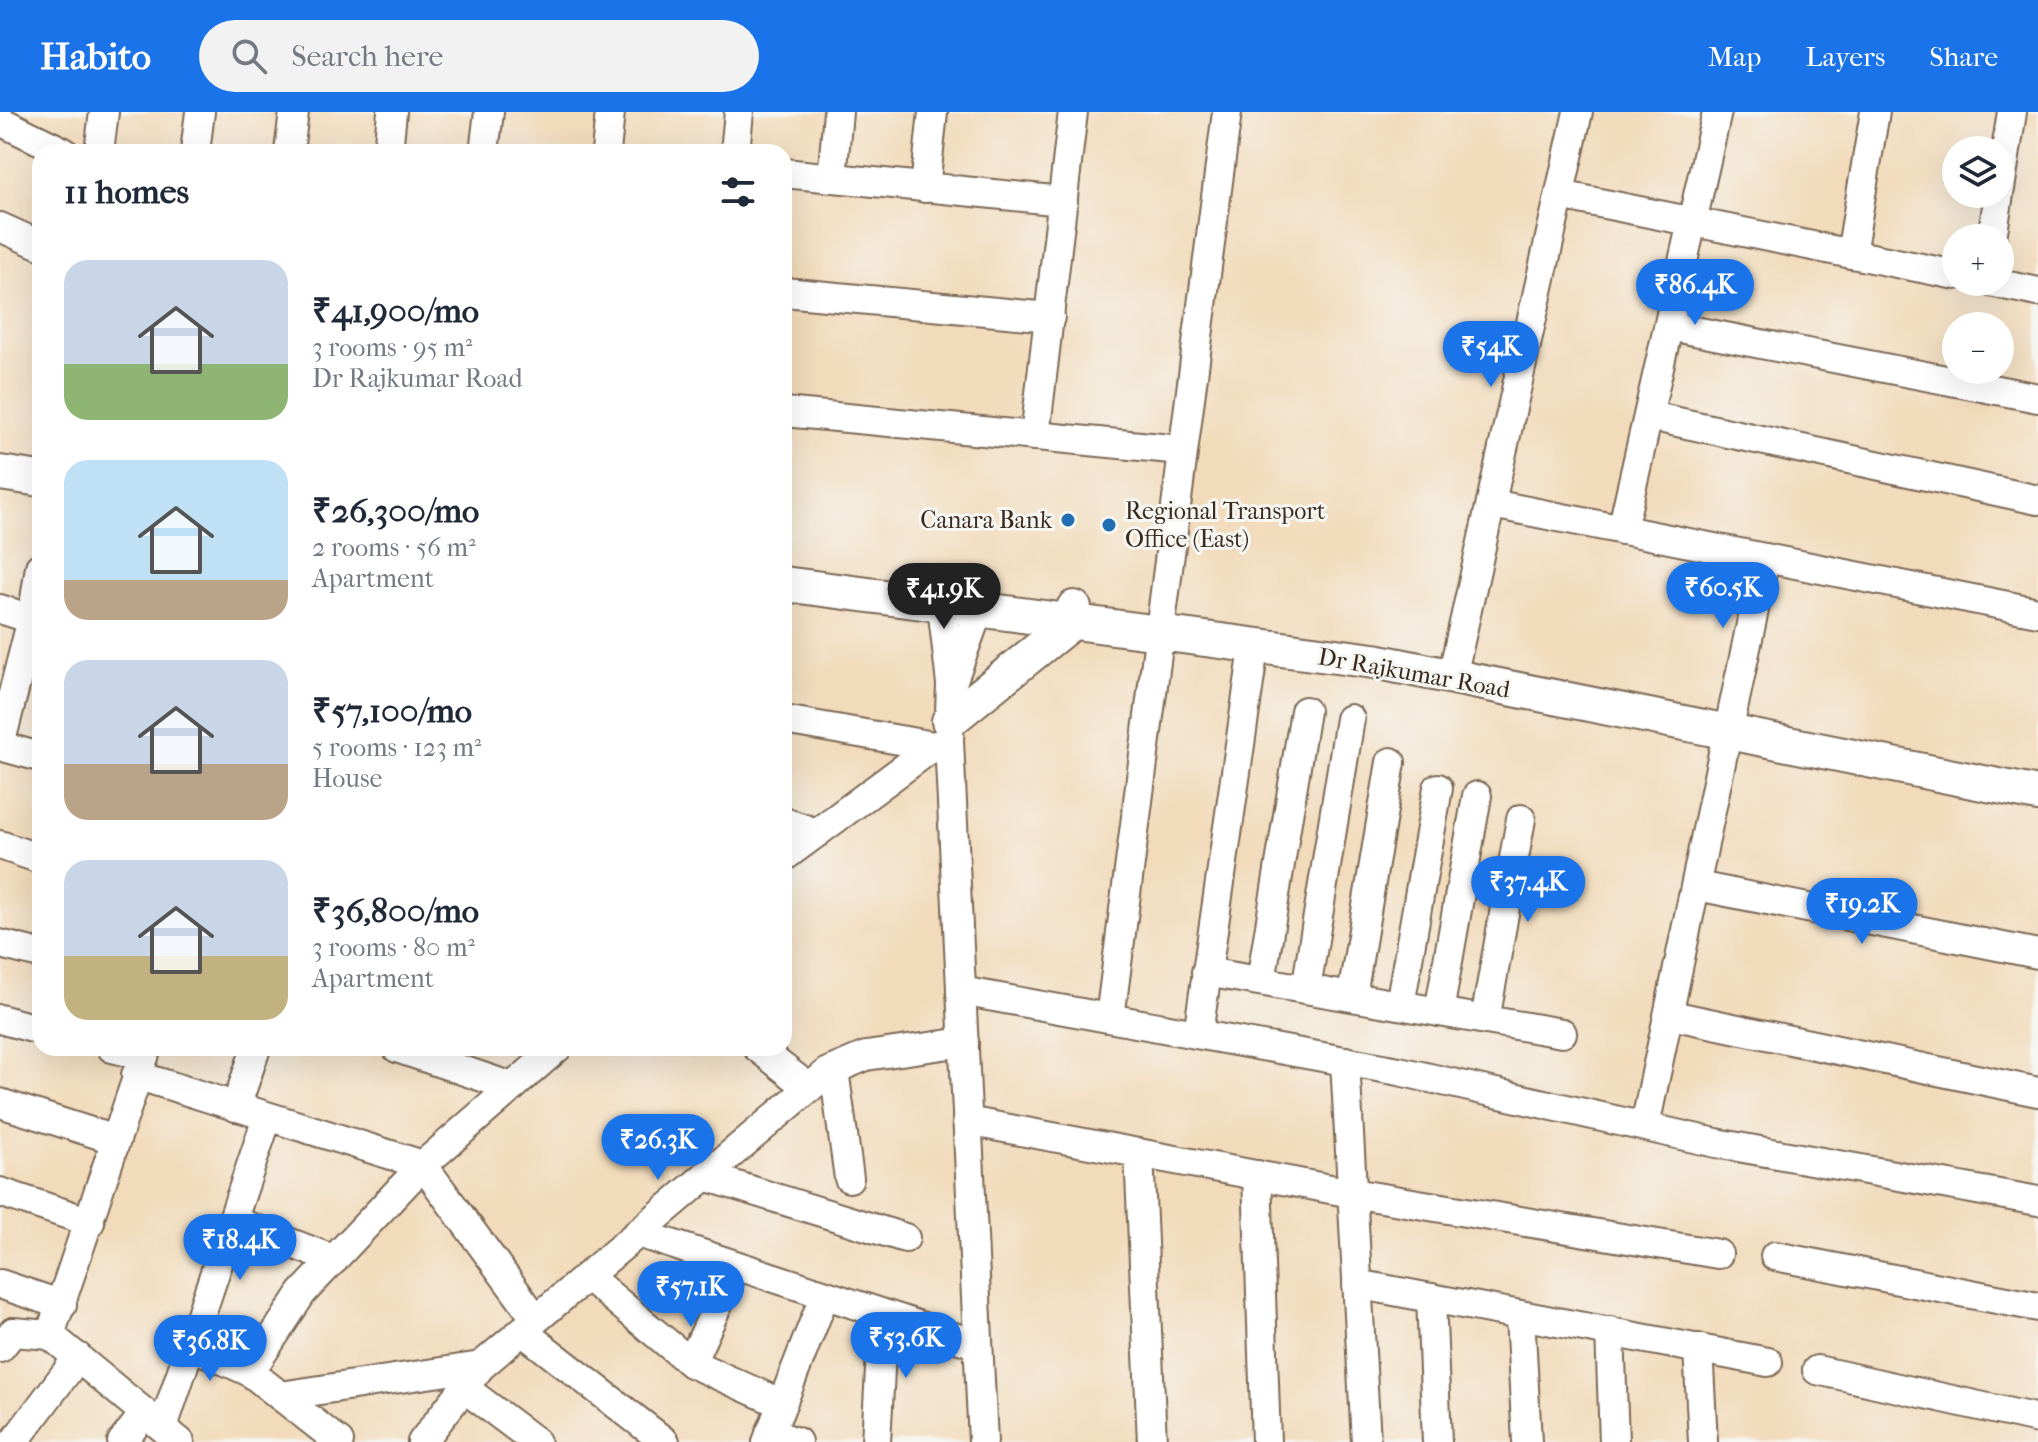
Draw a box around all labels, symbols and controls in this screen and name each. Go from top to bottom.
search box [199,20,759,92]
text: Habito [40,34,151,79]
icon: search [227,34,271,78]
text: Search here [291,39,443,74]
text: Map [1708,40,1761,73]
text: Layers [1805,40,1885,73]
text: Share [1929,40,1998,73]
map controls [1942,136,2014,384]
button: layers [1942,136,2014,208]
icon: filters [716,170,760,214]
text: 11 homes [64,172,189,212]
button: + [1942,224,2014,296]
pin: ₹86.4K [1630,259,1760,327]
text: ₹86.4K [1654,269,1736,300]
text: ₹41,900/mo [312,291,479,331]
icon: home [128,292,224,388]
button: − [1942,312,2014,384]
pin: ₹54K [1444,321,1538,389]
text: ₹54K [1461,331,1521,362]
text: 3 rooms · 95 m² [312,332,472,363]
text: Dr Rajkumar Road [312,363,523,394]
text: ₹26,300/mo [312,491,479,531]
icon: home [128,492,224,588]
place label: Regional Transport Office (East) [1125,497,1326,553]
place label: Canara Bank [920,506,1053,534]
marker: Canara Bank [1059,511,1077,529]
marker: Regional Transport Office (East) [1100,516,1118,534]
text: 2 rooms · 56 m² [312,532,476,563]
pin: ₹60.5K [1658,562,1788,630]
text: Apartment [312,563,434,594]
pin: ₹41.9K [879,563,1009,631]
text: ₹60.5K [1684,572,1762,603]
text: ₹41.9K [906,573,982,604]
street label: Dr Rajkumar Road [1316,642,1513,704]
text: ₹57,100/mo [312,691,472,731]
icon: home [128,692,224,788]
text: 5 rooms · 123 m² [312,732,481,763]
text: House [312,763,382,794]
pin: ₹37.4K [1463,856,1593,924]
text: ₹37.4K [1489,866,1567,897]
pin: ₹19.2K [1797,878,1927,946]
text: ₹19.2K [1824,888,1900,919]
text: ₹36,800/mo [312,891,479,931]
icon: home [128,892,224,988]
text: 3 rooms · 80 m² [312,932,475,963]
text: Apartment [312,963,434,994]
pin: ₹26.3K [593,1114,723,1182]
text: ₹26.3K [620,1124,696,1155]
pin: ₹18.4K [175,1214,305,1282]
text: ₹18.4K [201,1224,279,1255]
pin: ₹57.1K [626,1261,756,1329]
text: ₹57.1K [655,1271,727,1302]
pin: ₹53.6K [841,1312,971,1380]
pin: ₹36.8K [145,1315,275,1383]
text: ₹53.6K [869,1322,943,1353]
text: ₹36.8K [172,1325,248,1356]

